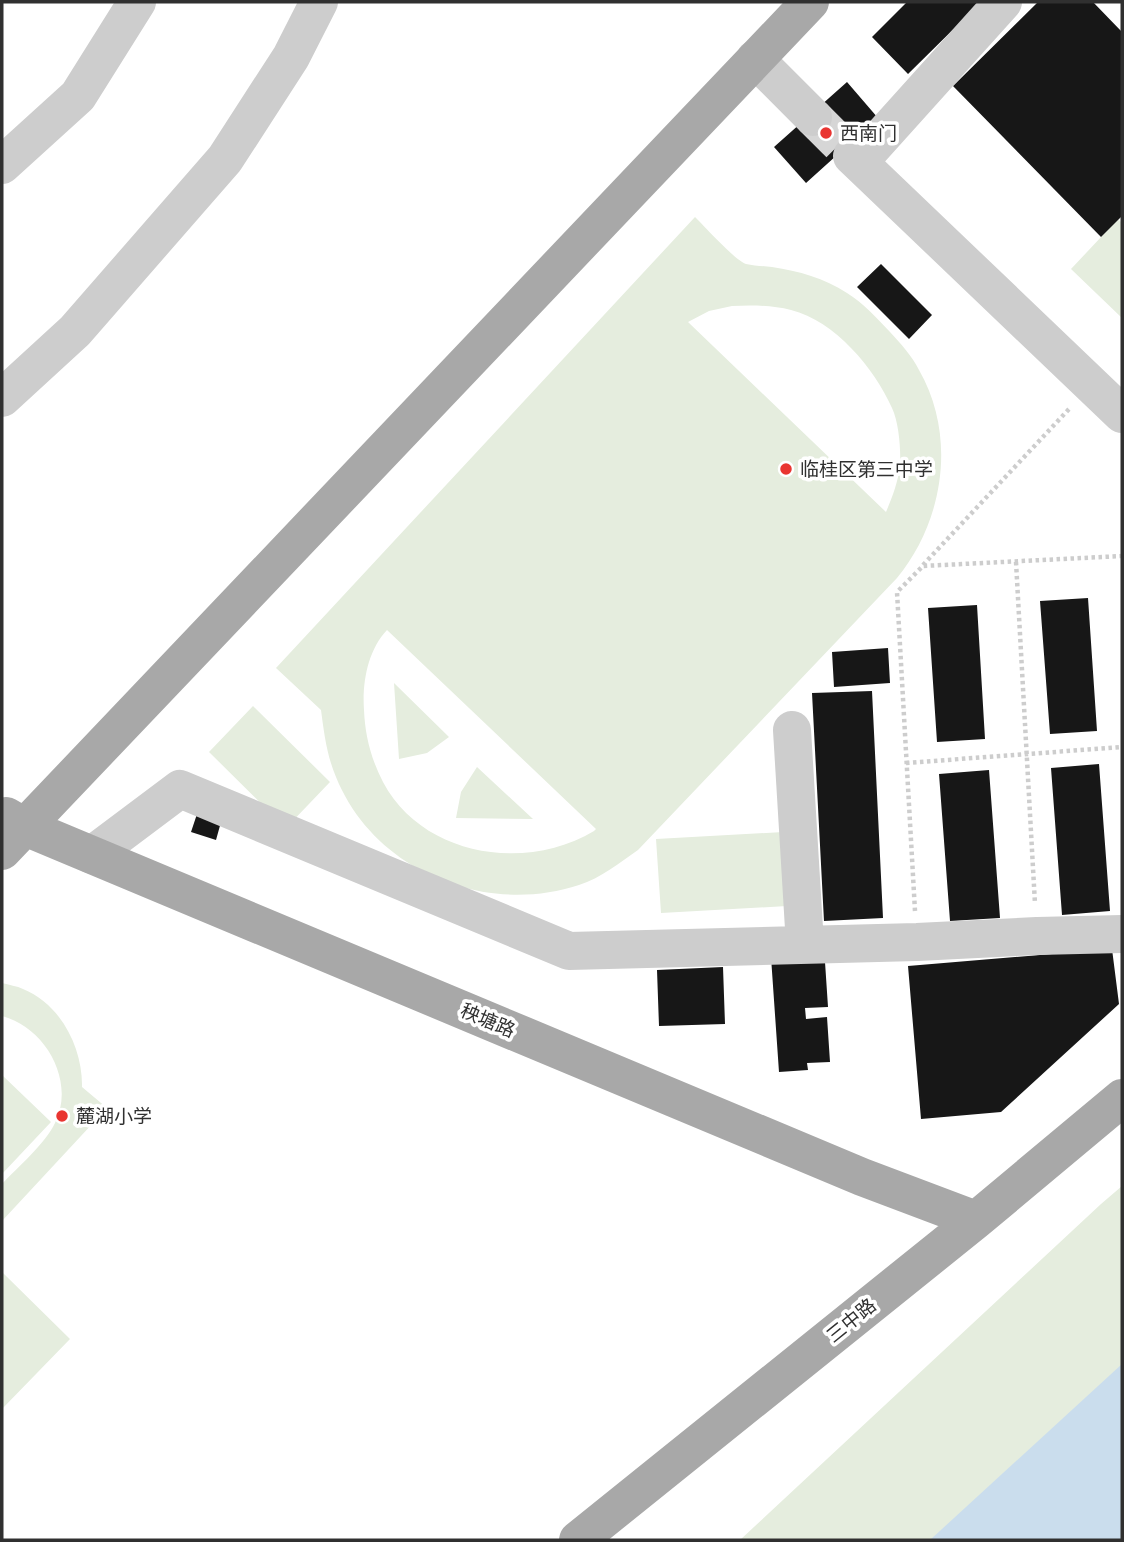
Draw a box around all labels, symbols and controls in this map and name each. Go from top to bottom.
place label: 西南门 [840,121,897,144]
marker: 西南门 [818,125,834,141]
place label: 临桂区第三中学 [800,457,933,480]
marker: 临桂区第三中学 [778,461,794,477]
street label: 秧塘路 [457,998,519,1041]
place label: 麓湖小学 [76,1104,152,1127]
marker: 麓湖小学 [54,1108,70,1124]
street label: 三中路 [821,1293,880,1346]

